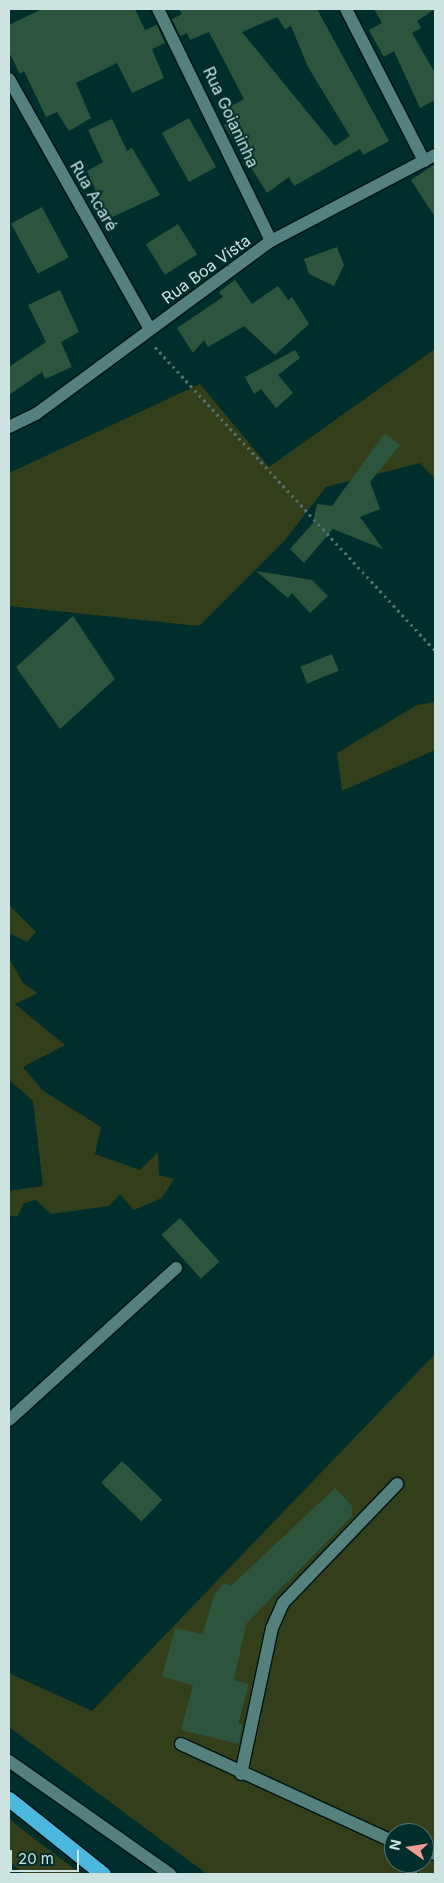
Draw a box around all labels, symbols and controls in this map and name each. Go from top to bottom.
street label: Rua Goianinha [199,64,263,170]
street label: Rua Acaré [66,158,122,234]
street label: Rua Boa Vista [158,230,254,308]
north arrow [384,1823,434,1873]
text: N [385,1838,404,1852]
scale bar [12,1840,81,1872]
text: 20 m [18,1849,54,1868]

